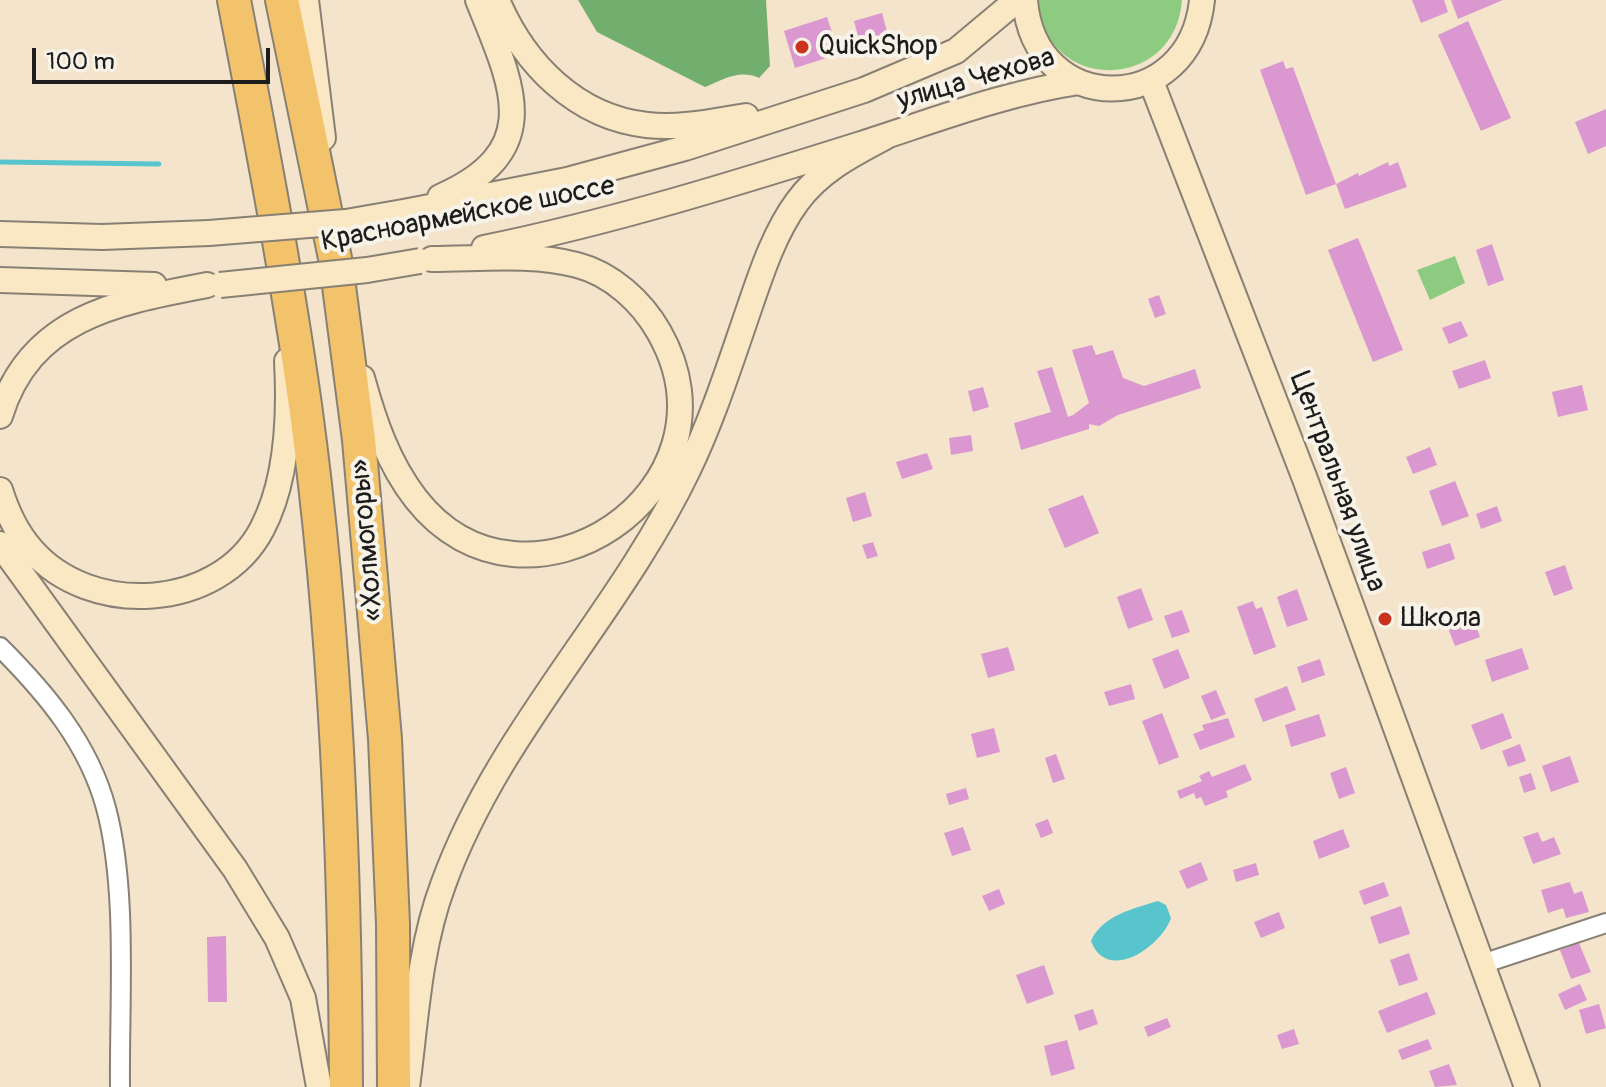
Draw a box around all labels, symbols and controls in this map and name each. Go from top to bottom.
place label: QuickShop [818,30,938,64]
scale bar [36,32,274,82]
marker: QuickShop [793,38,811,56]
street label: улица Чехова [893,41,1059,119]
text: 100 m [46,47,115,76]
street label: Красноармейское шоссе [318,170,618,260]
street label: Центральная улица [1282,367,1392,597]
street label: «Холмогоры» [344,458,392,622]
place label: Школа [1401,602,1481,636]
marker: Школа [1376,610,1394,628]

